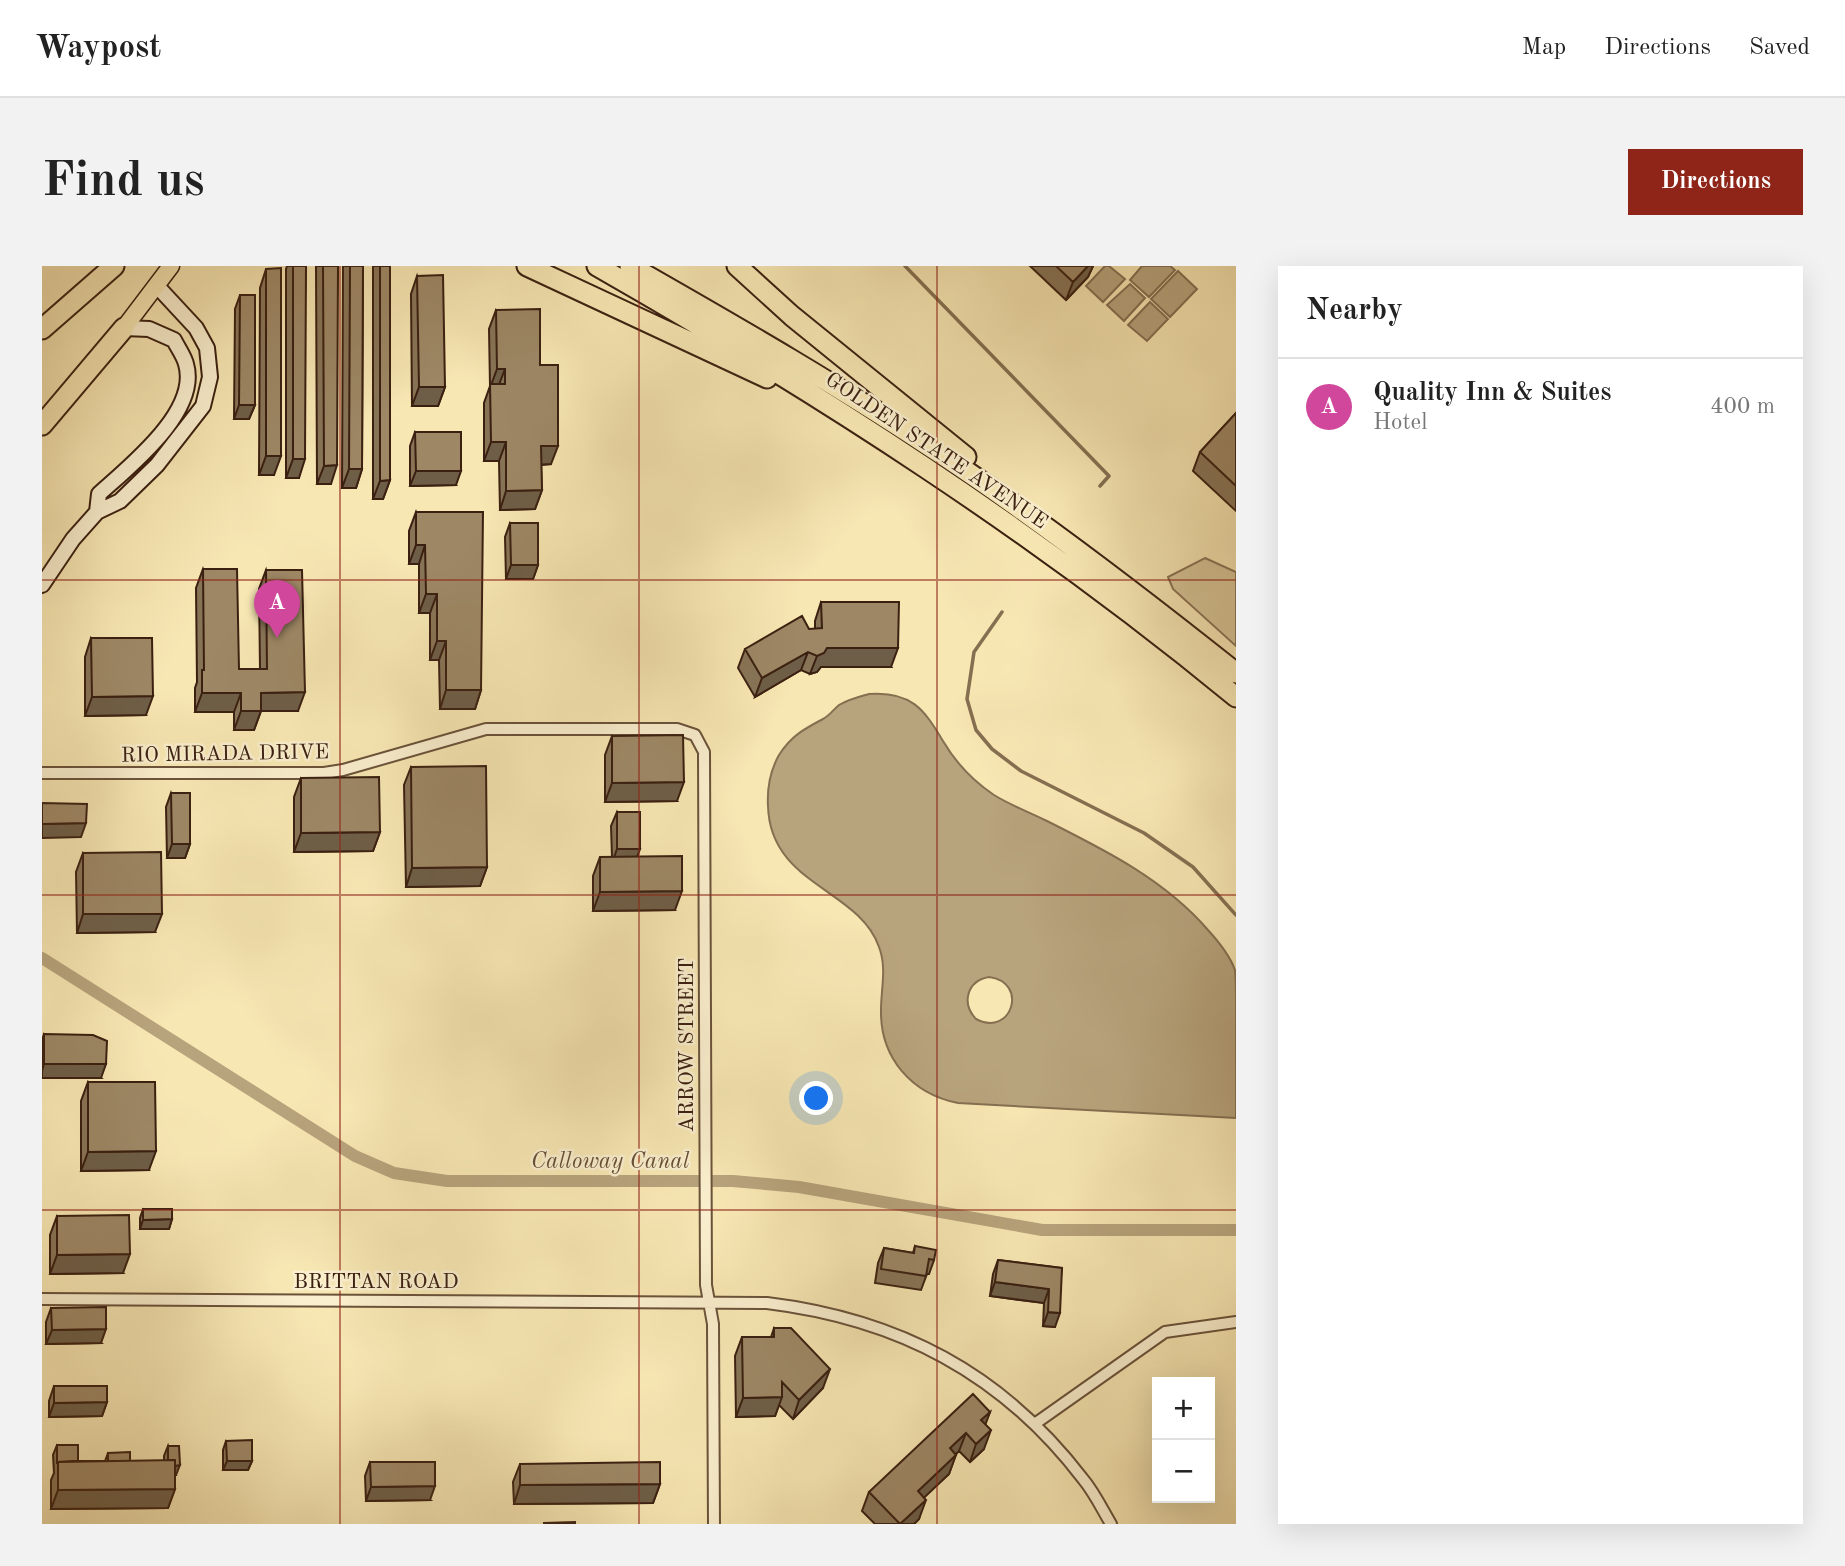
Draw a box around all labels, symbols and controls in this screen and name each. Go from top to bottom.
text: Waypost [35,32,161,65]
text: Map [1522,36,1566,60]
text: Directions [1604,36,1711,60]
text: Saved [1749,36,1810,60]
button: Directions [1628,149,1803,215]
text: Find us [42,158,205,207]
text: Nearby [1306,296,1403,326]
street label: GOLDEN STATE AVENUE [821,369,1051,533]
text: Quality Inn & Suites [1373,380,1611,406]
text: A [1320,395,1338,418]
text: 400 m [1710,395,1775,418]
text: Hotel [1373,411,1427,434]
pin: A [254,580,300,638]
street label: RIO MIRADA DRIVE [121,742,329,767]
street label: ARROW STREET [677,958,698,1132]
your location [799,1081,833,1115]
water label: Calloway Canal [531,1150,690,1174]
street label: BRITTAN ROAD [293,1272,459,1293]
map controls [1152,1377,1215,1503]
button: + [1152,1377,1215,1440]
button: − [1152,1440,1215,1503]

